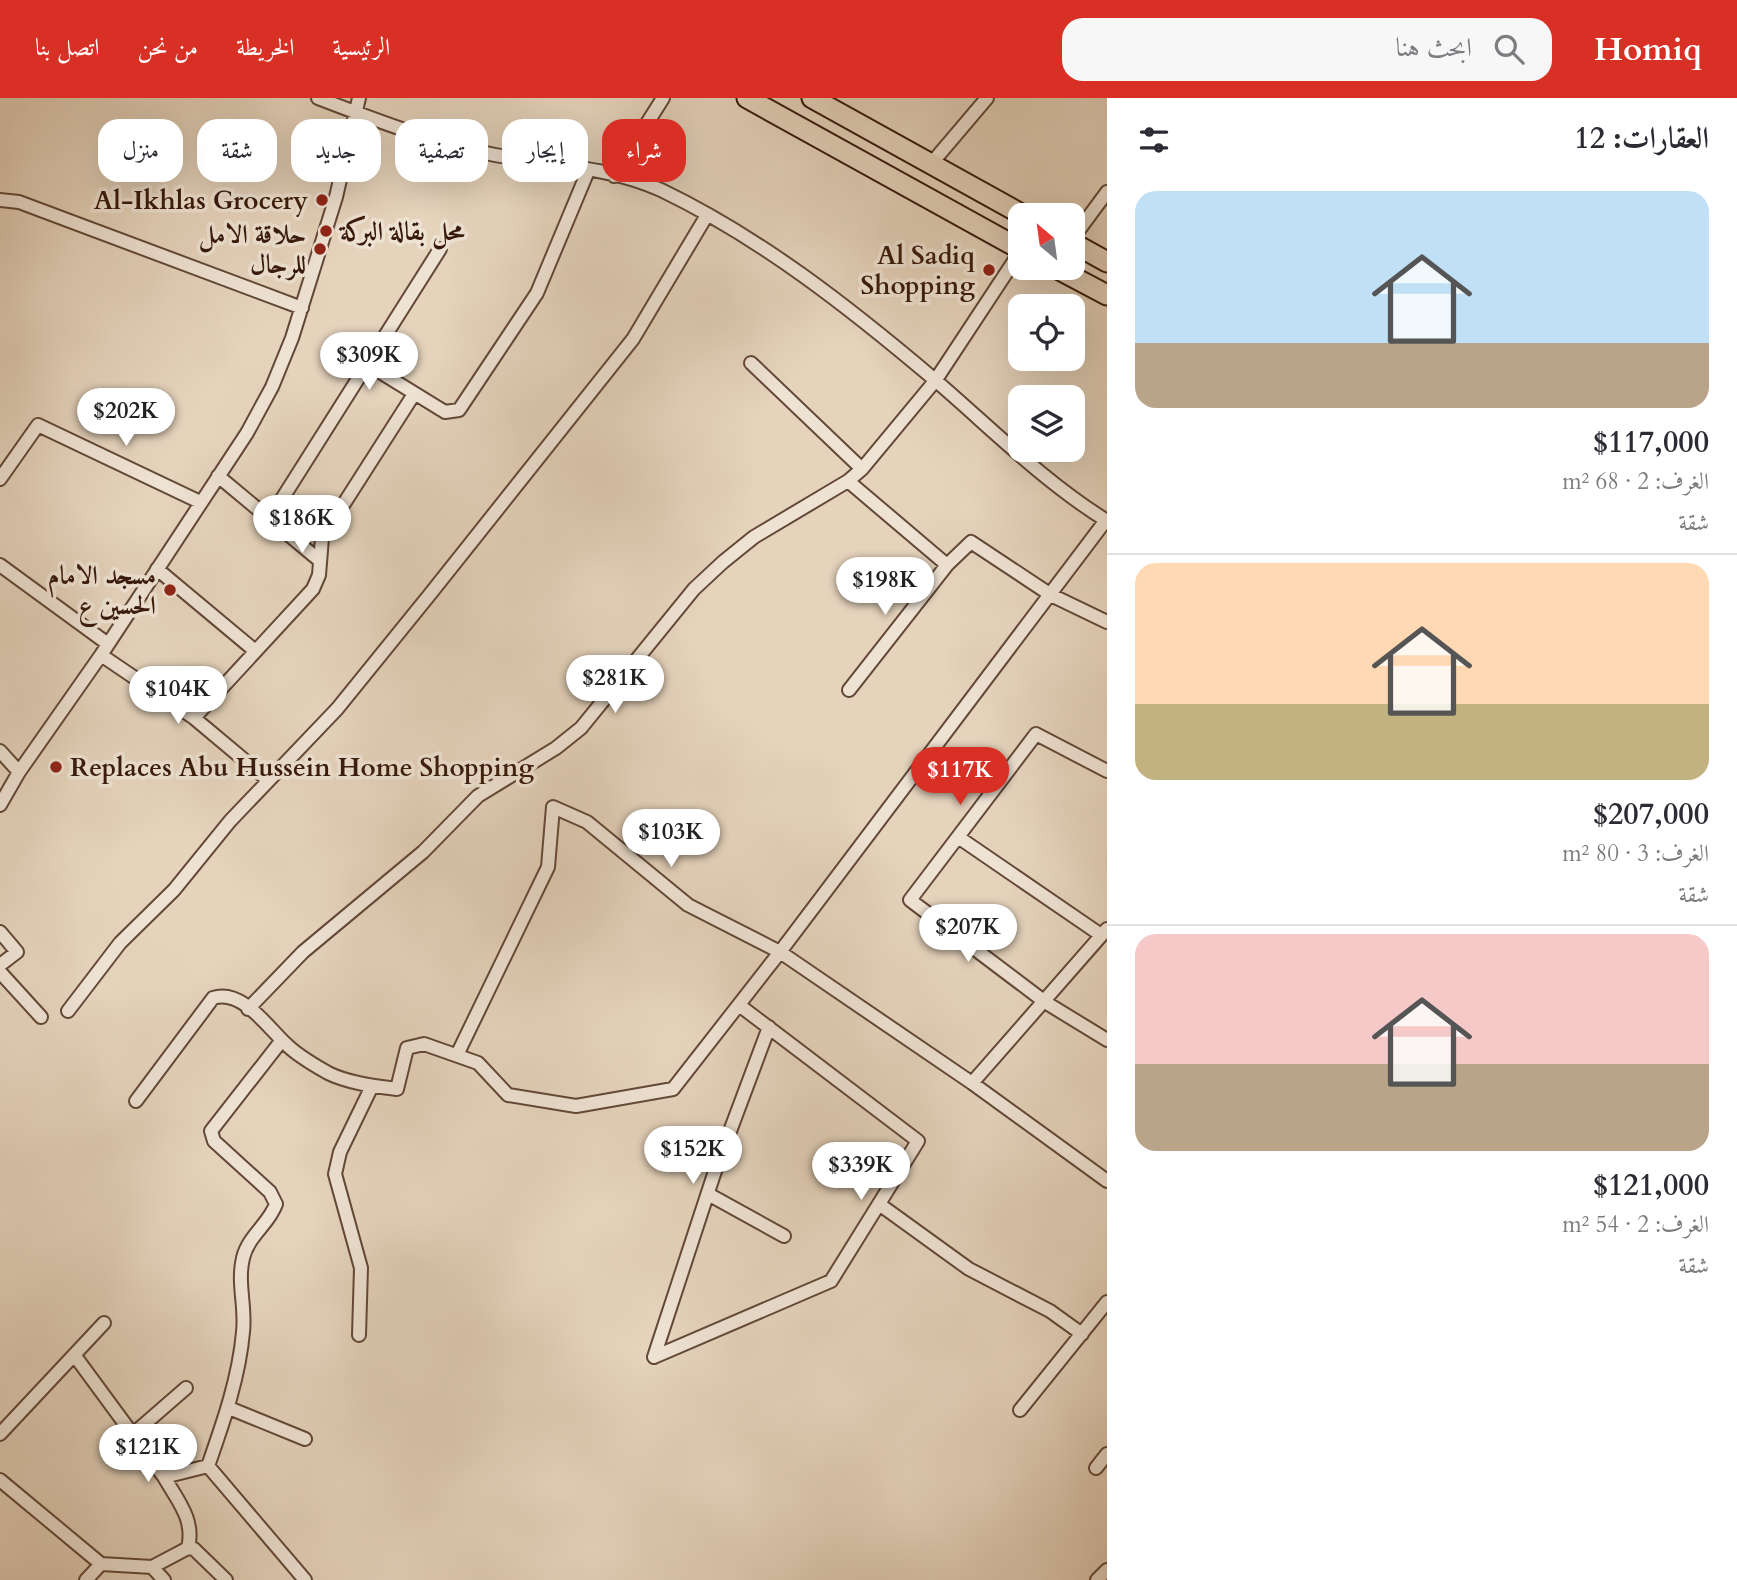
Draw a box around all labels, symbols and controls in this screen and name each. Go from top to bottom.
search box [1062,18,1552,81]
text: Homiq [1594,27,1702,72]
text: ابحث هنا [1396,30,1472,65]
icon: search [1490,30,1528,68]
text: اتصل بنا [35,31,99,64]
text: من نحن [137,31,198,64]
text: الخريطة [236,31,295,64]
text: الرئيسية [333,31,390,64]
text: العقارات: 12 [1574,118,1709,159]
chip: منزل [98,119,183,182]
chip: شقة [197,119,277,182]
chip: جديد [291,119,381,182]
chip: تصفية [395,119,488,182]
chip: إيجار [502,119,588,182]
chip: شراء [602,119,686,182]
icon: filters [1135,121,1173,159]
place label: Al-Ikhlas Grocery [94,183,308,218]
marker: Al-Ikhlas Grocery [314,192,330,208]
north arrow [1008,203,1085,280]
map controls [1008,203,1085,462]
place label: محل بقالة البركة [338,214,466,250]
place label: حلاقة الامل للرجال [199,217,306,282]
marker: محل بقالة البركة [318,223,334,239]
icon: home [1359,236,1485,362]
place label: Al Sadiq Shopping [860,238,975,303]
marker: حلاقة الامل للرجال [312,241,328,257]
marker: Al Sadiq Shopping [981,262,997,278]
button: locate [1008,294,1085,371]
pin: $309K [320,332,418,392]
text: $309K [336,339,402,370]
button: layers [1008,385,1085,462]
pin: $202K [77,388,175,448]
text: $202K [93,395,159,426]
text: $117,000 [1593,422,1709,463]
text: الغرف: 2 · 68 m² [1562,466,1709,497]
pin: $186K [253,496,351,555]
text: $186K [269,502,335,533]
text: شقة [1679,507,1709,538]
place label: مسجد الامام الحسين ع [48,558,156,627]
pin: $198K [836,558,934,617]
text: $198K [852,564,918,595]
marker: مسجد الامام الحسين ع [162,582,178,598]
icon: home [1359,608,1485,734]
pin: $281K [566,656,664,715]
text: $281K [582,662,648,693]
pin: $104K [129,666,227,726]
text: $104K [145,673,211,704]
pin: $117K [911,748,1009,807]
place label: Replaces Abu Hussein Home Shopping [70,750,535,785]
text: $117K [927,754,993,785]
marker: Replaces Abu Hussein Home Shopping [48,759,64,775]
text: $207,000 [1593,794,1709,835]
pin: $103K [622,810,720,869]
text: $103K [638,816,704,847]
text: الغرف: 3 · 80 m² [1562,838,1709,869]
text: شقة [1679,879,1709,910]
pin: $207K [919,904,1017,964]
text: $207K [935,911,1001,942]
icon: home [1359,979,1485,1105]
pin: $152K [644,1126,742,1186]
text: $152K [660,1133,726,1164]
pin: $339K [812,1142,910,1202]
text: $339K [828,1149,894,1180]
text: $121,000 [1593,1165,1709,1206]
text: الغرف: 2 · 54 m² [1562,1209,1709,1240]
text: شقة [1679,1250,1709,1281]
pin: $121K [99,1424,197,1484]
text: $121K [115,1431,181,1462]

